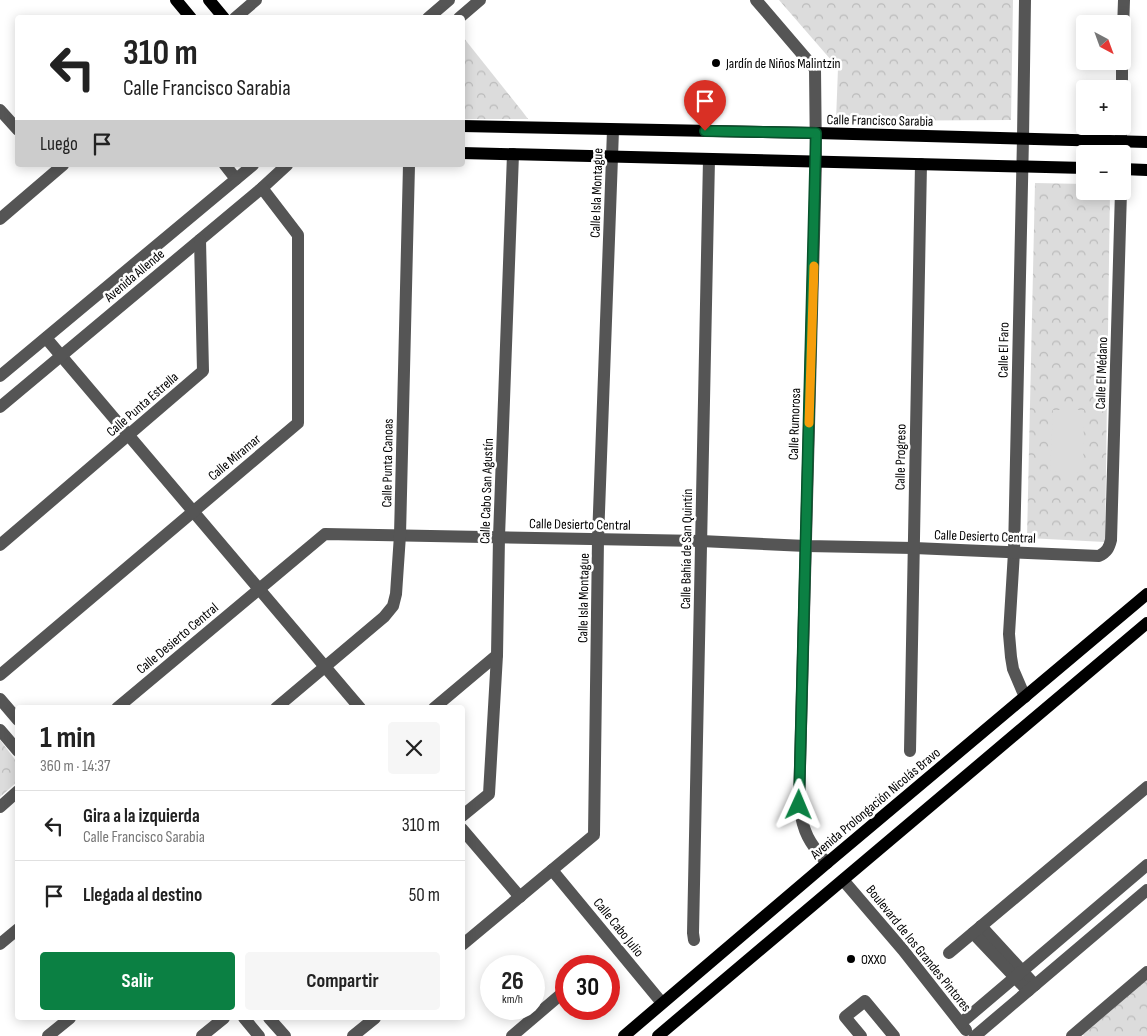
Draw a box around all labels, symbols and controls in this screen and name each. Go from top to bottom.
north arrow [1076,15,1131,70]
map controls [1076,15,1131,200]
text: 310 m [123,32,198,75]
icon: left [40,35,105,100]
place label: Jardín de Niños Malintzin [725,55,841,72]
marker: Jardín de Niños Malintzin [710,57,722,69]
text: Calle Francisco Sarabia [123,75,291,102]
pin [684,80,726,131]
button: + [1076,80,1131,135]
icon: arrive [691,87,719,115]
street label: Calle Francisco Sarabia [827,111,933,130]
icon: arrive [88,130,116,158]
text: Luego [40,133,78,156]
button: − [1076,145,1131,200]
street label: Calle Isla Montague [586,148,607,238]
street label: Avenida Allende [100,245,168,306]
street label: Calle El Faro [995,322,1012,378]
street label: Calle El Médano [1092,336,1111,410]
street label: Calle Punta Estrella [103,369,182,440]
street label: Calle Rumorosa [785,388,804,460]
street label: Calle Punta Canoas [378,418,397,508]
street label: Calle Progreso [891,424,910,490]
street label: Calle Miramar [205,430,264,484]
street label: Calle Cabo San Agustín [476,438,497,544]
street label: Calle Bahía de San Quintín [677,489,696,609]
street label: Calle Desierto Central [529,515,631,534]
street label: Calle Desierto Central [934,526,1036,547]
street label: Calle Isla Montague [574,553,593,643]
street label: Calle Desierto Central [133,599,222,678]
text: 1 min [40,720,96,756]
button: close [388,722,440,774]
street label: Avenida Prolongación Nicolás Bravo [806,744,944,863]
text: 360 m · 14:37 [40,757,110,776]
position arrow [772,778,824,830]
text: Gira a la izquierda [83,805,200,828]
icon: left [40,812,68,840]
text: 310 m [402,814,440,837]
text: Calle Francisco Sarabia [83,828,205,847]
icon: arrive [40,882,68,910]
street label: Boulevard de los Grandes Pintores [862,882,975,1015]
text: Llegada al destino [83,884,202,907]
text: 50 m [409,884,440,907]
street label: Calle Cabo Julio [590,894,648,960]
place label: OXXO [861,951,887,968]
button: Salir [40,952,235,1010]
button: Compartir [245,952,440,1010]
marker: OXXO [845,953,857,965]
speed limit sign: 30 [555,955,620,1020]
text: 26 [501,966,524,997]
text: km/h [502,992,523,1007]

